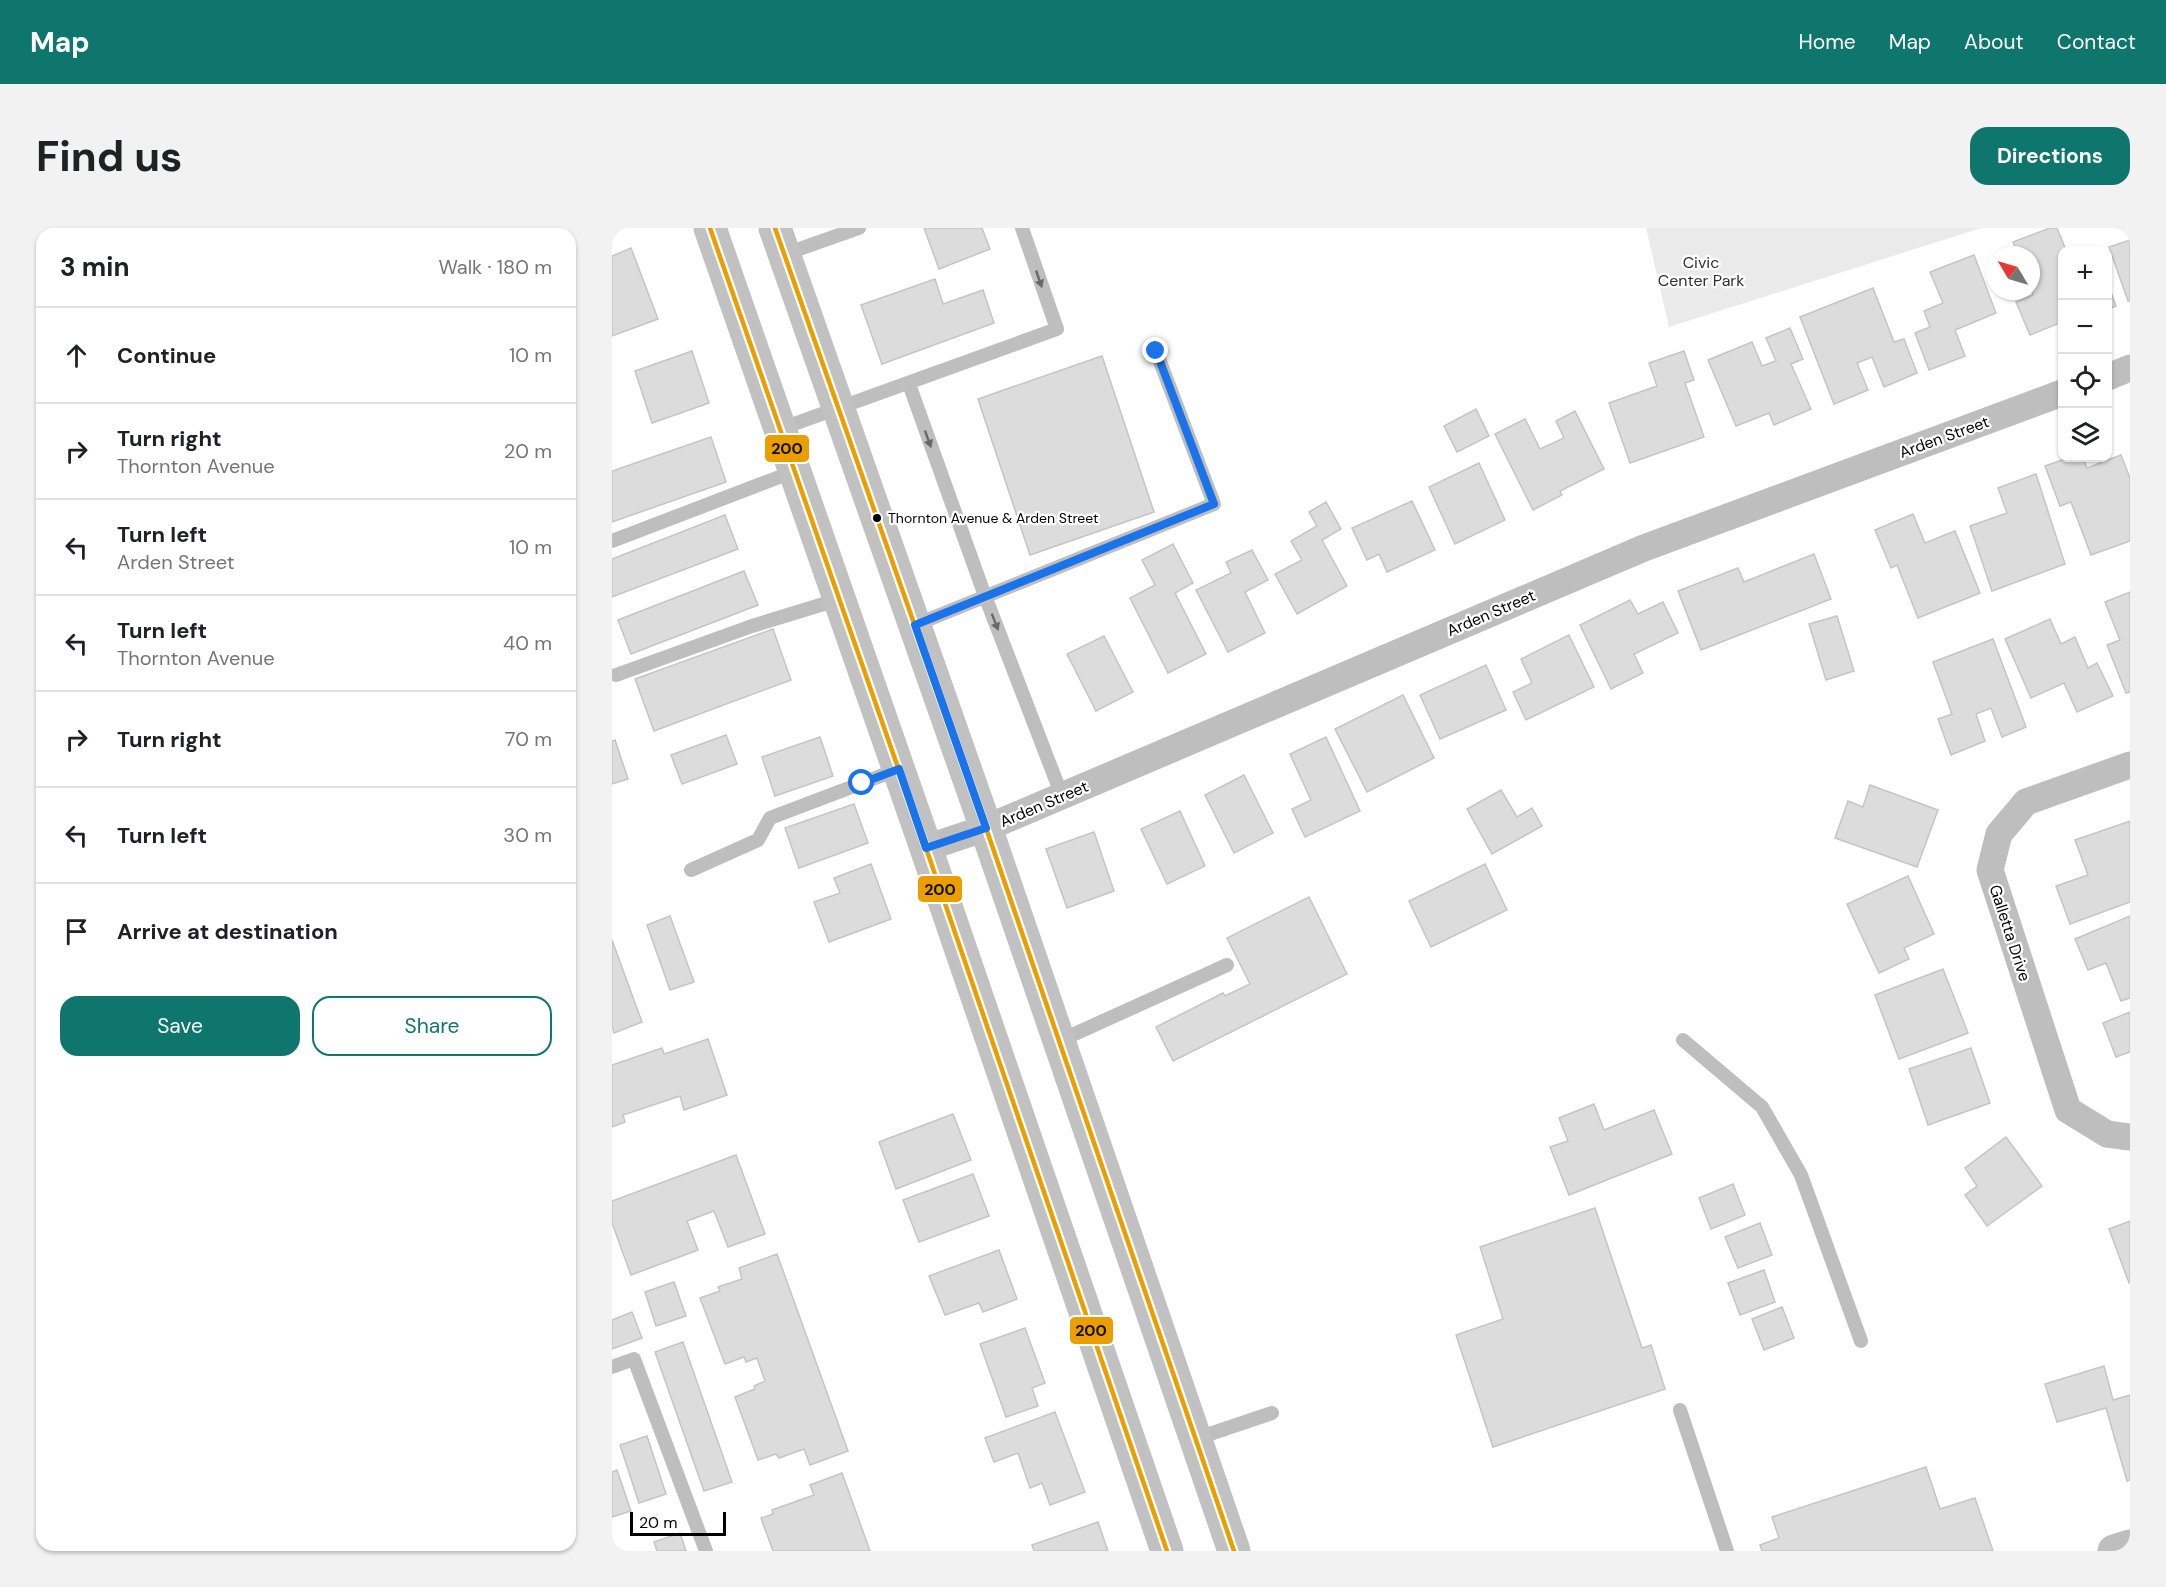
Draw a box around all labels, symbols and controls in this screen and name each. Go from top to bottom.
text: Map [30,24,90,61]
text: Home [1798,28,1856,56]
text: Map [1889,28,1931,56]
text: About [1964,28,2024,56]
text: Contact [2057,28,2136,56]
button: Directions [1970,127,2130,185]
text: Find us [36,129,182,184]
north arrow [1986,246,2040,300]
map controls [2058,246,2112,462]
button: + [2058,246,2112,300]
text: 3 min [60,250,129,284]
park label: Civic Center Park [1658,252,1744,291]
text: Walk · 180 m [438,254,552,280]
one-way arrow [1035,270,1045,288]
button: − [2058,300,2112,354]
route end [1142,337,1168,363]
icon: ahead [60,339,93,372]
text: Continue [117,341,216,370]
text: 10 m [509,342,552,368]
button: locate [2058,354,2112,408]
button: layers [2058,408,2112,462]
street label: Arden Street [1896,411,1992,463]
text: Turn right [117,424,222,453]
one-way arrow [924,430,934,448]
line badge: 200 [764,434,810,463]
icon: right [60,435,93,468]
text: 20 m [504,438,552,464]
text: 200 [771,438,803,459]
text: Thornton Avenue [117,453,275,479]
place label: Thornton Avenue & Arden Street [888,509,1098,527]
marker: Thornton Avenue & Arden Street [871,512,883,524]
text: Turn left [117,520,207,549]
icon: left [60,531,93,564]
text: 10 m [509,534,552,560]
text: Arden Street [117,549,235,575]
street label: Arden Street [1444,585,1538,641]
one-way arrow [991,613,1000,631]
text: Turn left [117,616,207,645]
icon: left [60,627,93,660]
text: 40 m [503,630,552,656]
text: Thornton Avenue [117,645,275,671]
icon: right [60,723,93,756]
text: Turn right [117,725,222,754]
text: 70 m [505,726,552,752]
route start [848,769,874,795]
street label: Arden Street [997,776,1091,832]
icon: left [60,819,93,852]
text: Turn left [117,821,207,850]
text: 30 m [503,822,552,848]
line badge: 200 [917,875,963,903]
text: 200 [924,879,956,900]
street label: Galletta Drive [1985,882,2035,984]
icon: arrive [60,915,93,948]
text: Arrive at destination [117,917,338,946]
button: Save [60,996,300,1056]
button: Share [312,996,552,1056]
line badge: 200 [1069,1316,1114,1345]
text: 200 [1075,1320,1107,1341]
scale bar [630,1509,726,1536]
text: 20 m [639,1512,678,1533]

